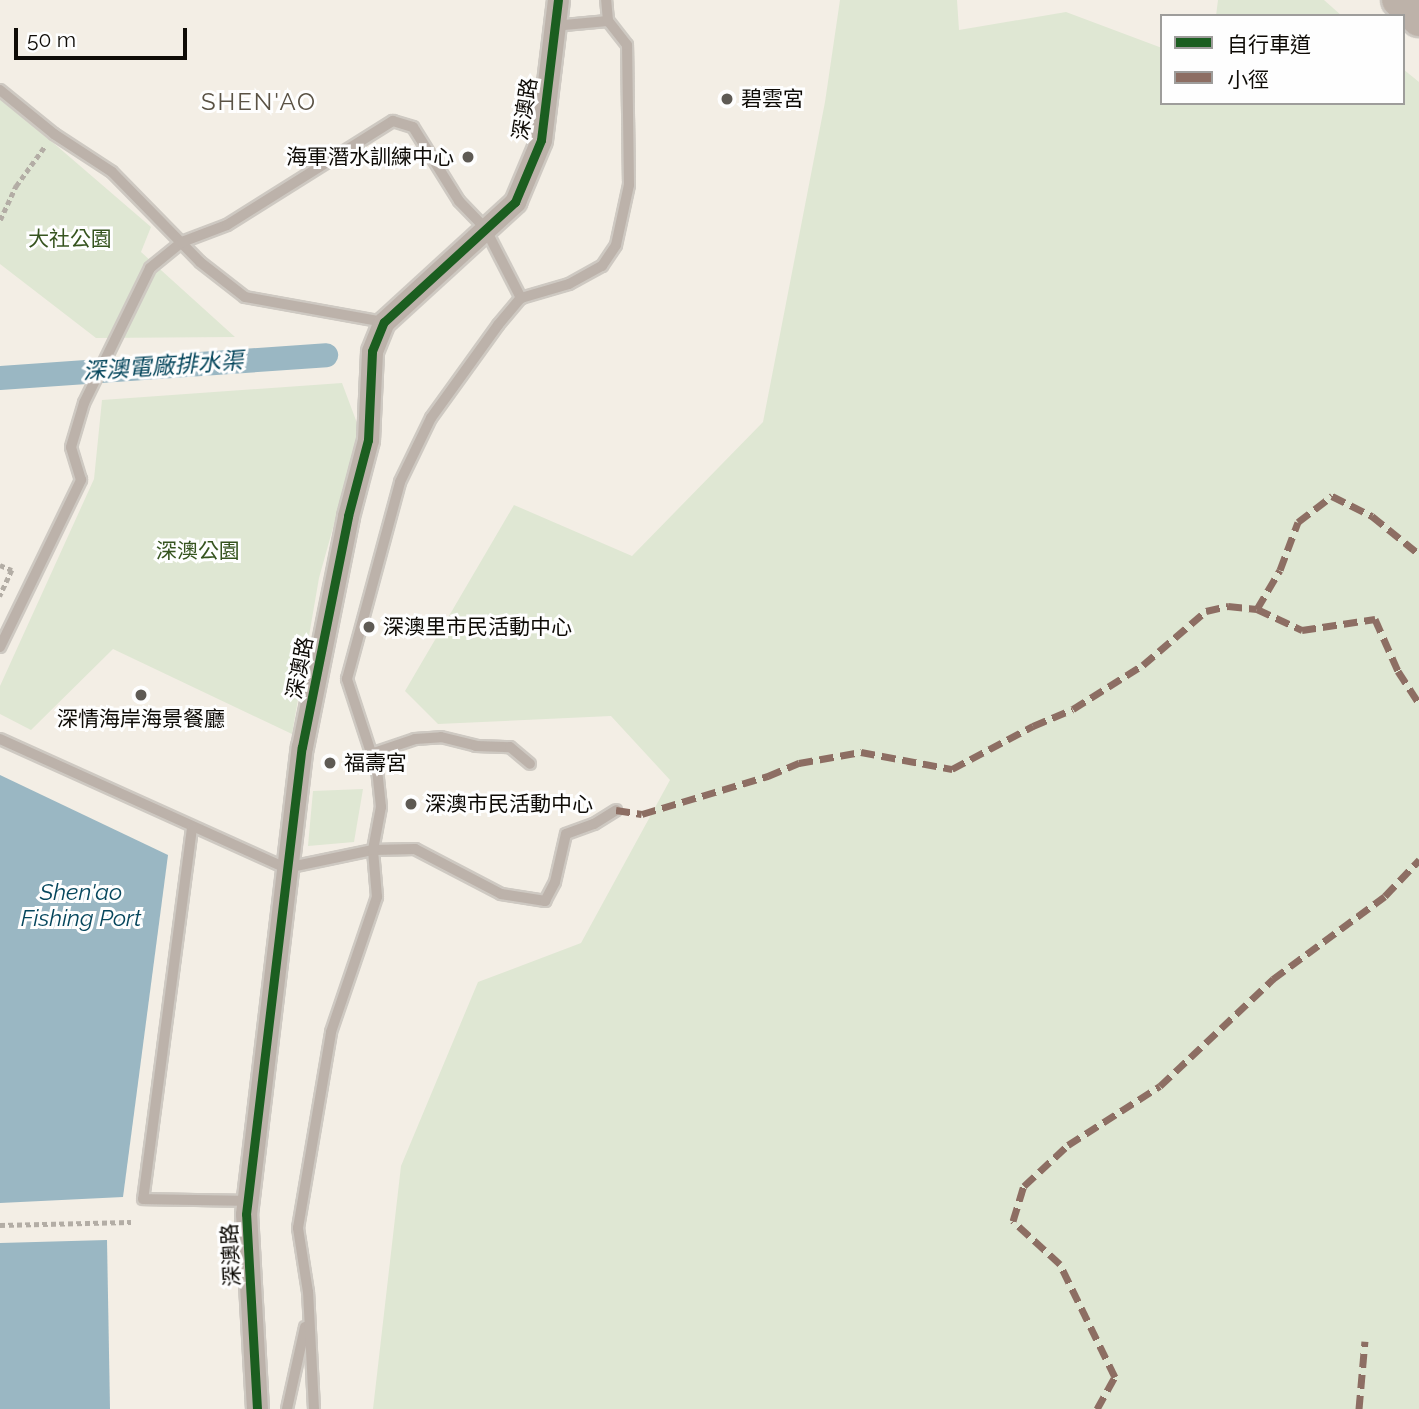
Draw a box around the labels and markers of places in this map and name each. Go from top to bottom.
place label: 碧雲宮 [741,86,804,112]
marker: 碧雲宮 [719,91,735,107]
place label: 海軍潛水訓練中心 [286,144,454,170]
marker: 海軍潛水訓練中心 [460,149,476,165]
place label: 深澳里市民活動中心 [383,614,572,640]
marker: 深澳里市民活動中心 [361,619,377,635]
marker: 深情海岸海景餐廳 [133,687,149,703]
place label: 深情海岸海景餐廳 [57,706,225,732]
place label: 福壽宮 [344,750,407,776]
marker: 福壽宮 [322,755,338,771]
place label: 深澳市民活動中心 [425,791,593,817]
marker: 深澳市民活動中心 [403,796,419,812]

